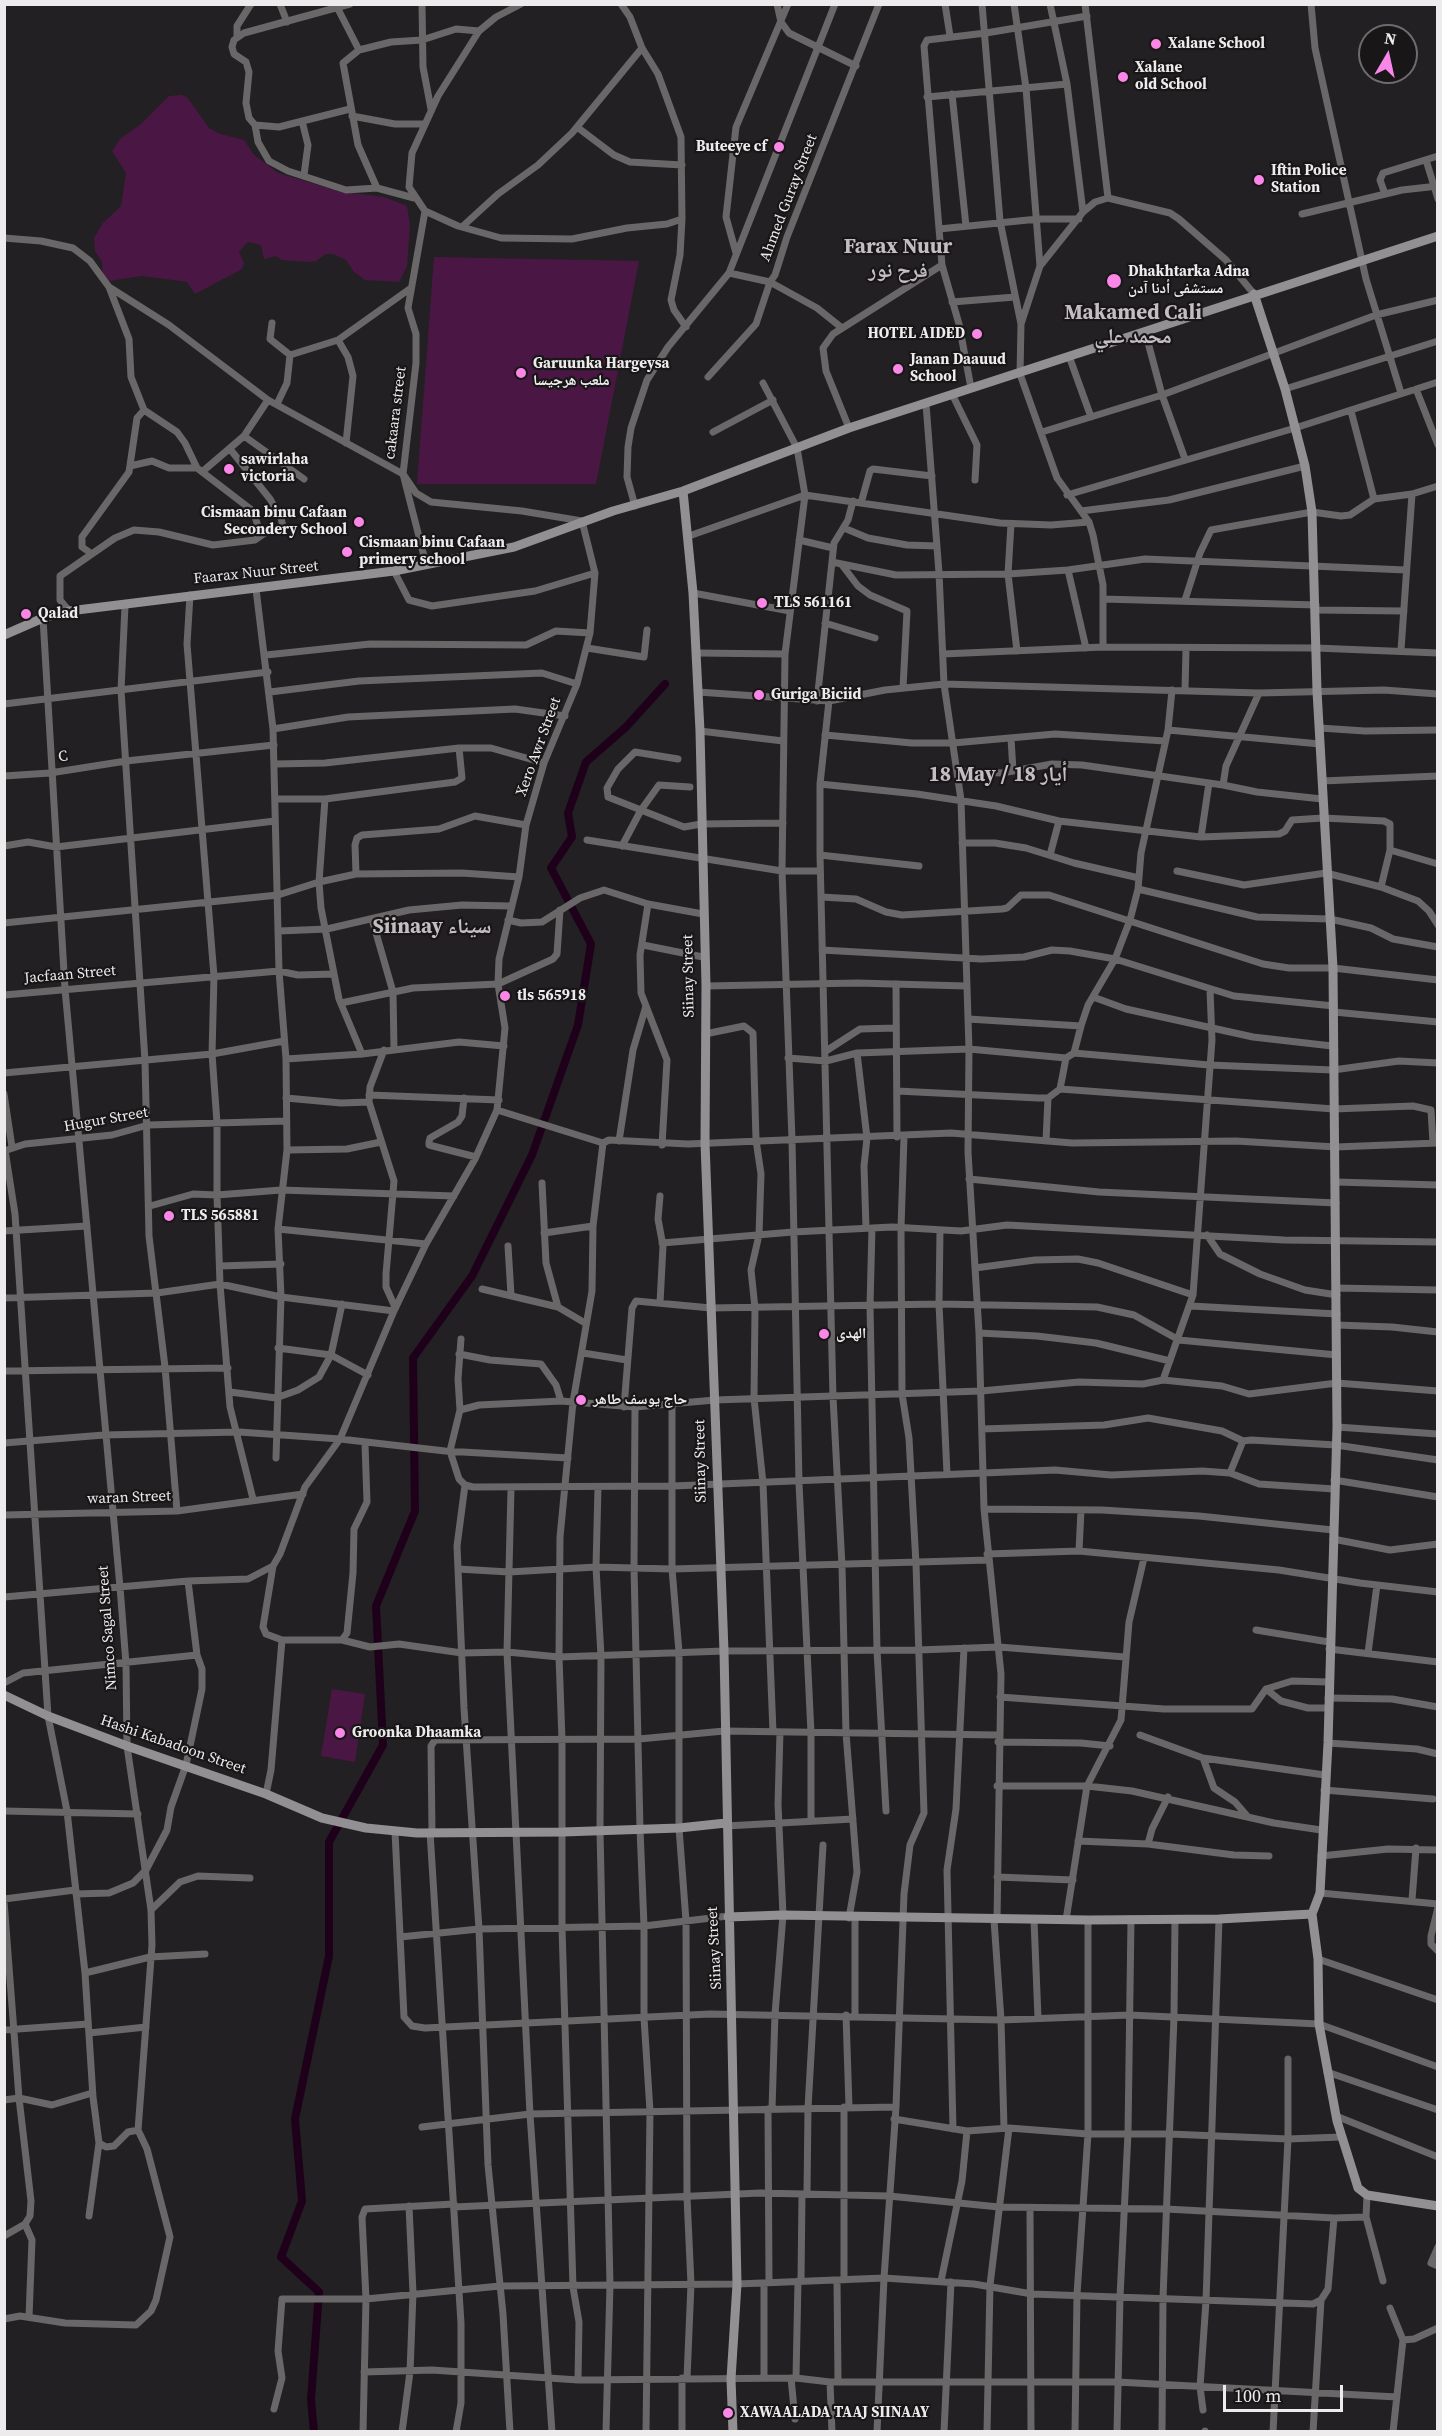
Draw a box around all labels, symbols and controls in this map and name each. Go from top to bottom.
north arrow [1358,24,1418,84]
text: N [1383,26,1398,50]
place label: Xalane School [1168,35,1265,53]
marker: Xalane School [1149,37,1163,51]
place label: Xalane old School [1135,59,1207,94]
marker: Xalane old School [1116,70,1130,84]
street label: Ahmed Guray Street [756,132,822,264]
place label: Buteeye cf [696,138,767,156]
marker: Buteeye cf [772,140,786,154]
place label: Iftin Police Station [1271,162,1346,197]
marker: Iftin Police Station [1252,173,1266,187]
district label: Farax Nuur فرح نور [836,235,960,285]
place label: Dhakhtarka Adna مستشفى أدنا آدن [1128,263,1250,298]
marker: Dhakhtarka Adna مستشفى أدنا آدن [1105,272,1123,290]
district label: Makamed Cali محمد علي [1055,301,1211,351]
place label: HOTEL AIDED [867,325,965,343]
marker: HOTEL AIDED [970,327,984,341]
place label: Janan Daauud School [910,351,1006,386]
place label: Garuunka Hargeysa ملعب هرجيسا [533,355,669,390]
marker: Janan Daauud School [891,362,905,376]
street label: cakaara street [381,366,411,460]
marker: Garuunka Hargeysa ملعب هرجيسا [514,366,528,380]
place label: sawirlaha victoria [241,451,308,486]
marker: sawirlaha victoria [222,462,236,476]
place label: Cismaan binu Cafaan Secondery School [201,504,347,539]
marker: Cismaan binu Cafaan Secondery School [352,515,366,529]
place label: Cismaan binu Cafaan primery school [359,534,505,569]
marker: Cismaan binu Cafaan primery school [340,545,354,559]
street label: Faarax Nuur Street [193,558,319,588]
place label: TLS 561161 [774,594,852,612]
marker: TLS 561161 [755,596,769,610]
place label: Qalad [38,605,78,623]
marker: Qalad [19,607,33,621]
place label: Guriga Biciid [771,686,862,704]
marker: Guriga Biciid [752,688,766,702]
street label: Xero Awr Street [513,695,565,799]
street label: C [57,747,69,767]
district label: 18 May / 18 أيار [928,763,1068,789]
district label: Siinaay سيناء [372,915,492,941]
street label: Siinay Street [679,934,699,1018]
street label: Jacfaan Street [23,962,117,988]
place label: tls 565918 [517,987,586,1005]
marker: tls 565918 [498,989,512,1003]
street label: Hugur Street [62,1104,150,1136]
place label: TLS 565881 [181,1207,259,1225]
marker: TLS 565881 [162,1209,176,1223]
place label: الهدى [836,1325,866,1343]
marker: الهدى [817,1327,831,1341]
place label: حاج يوسف طاهر [593,1391,687,1409]
marker: حاج يوسف طاهر [574,1393,588,1407]
street label: Siinay Street [691,1419,711,1503]
street label: waran Street [87,1488,171,1508]
street label: Nimco Sagal Street [95,1565,121,1691]
street label: Hashi Kabadoon Street [98,1712,248,1778]
place label: Groonka Dhaamka [352,1724,481,1742]
marker: Groonka Dhaamka [333,1726,347,1740]
street label: Siinay Street [704,1906,726,1990]
scale bar [1226,2373,1346,2411]
text: 100 m [1234,2383,1281,2408]
place label: XAWAALADA TAAJ SIINAAY [740,2404,929,2422]
marker: XAWAALADA TAAJ SIINAAY [721,2406,735,2420]

